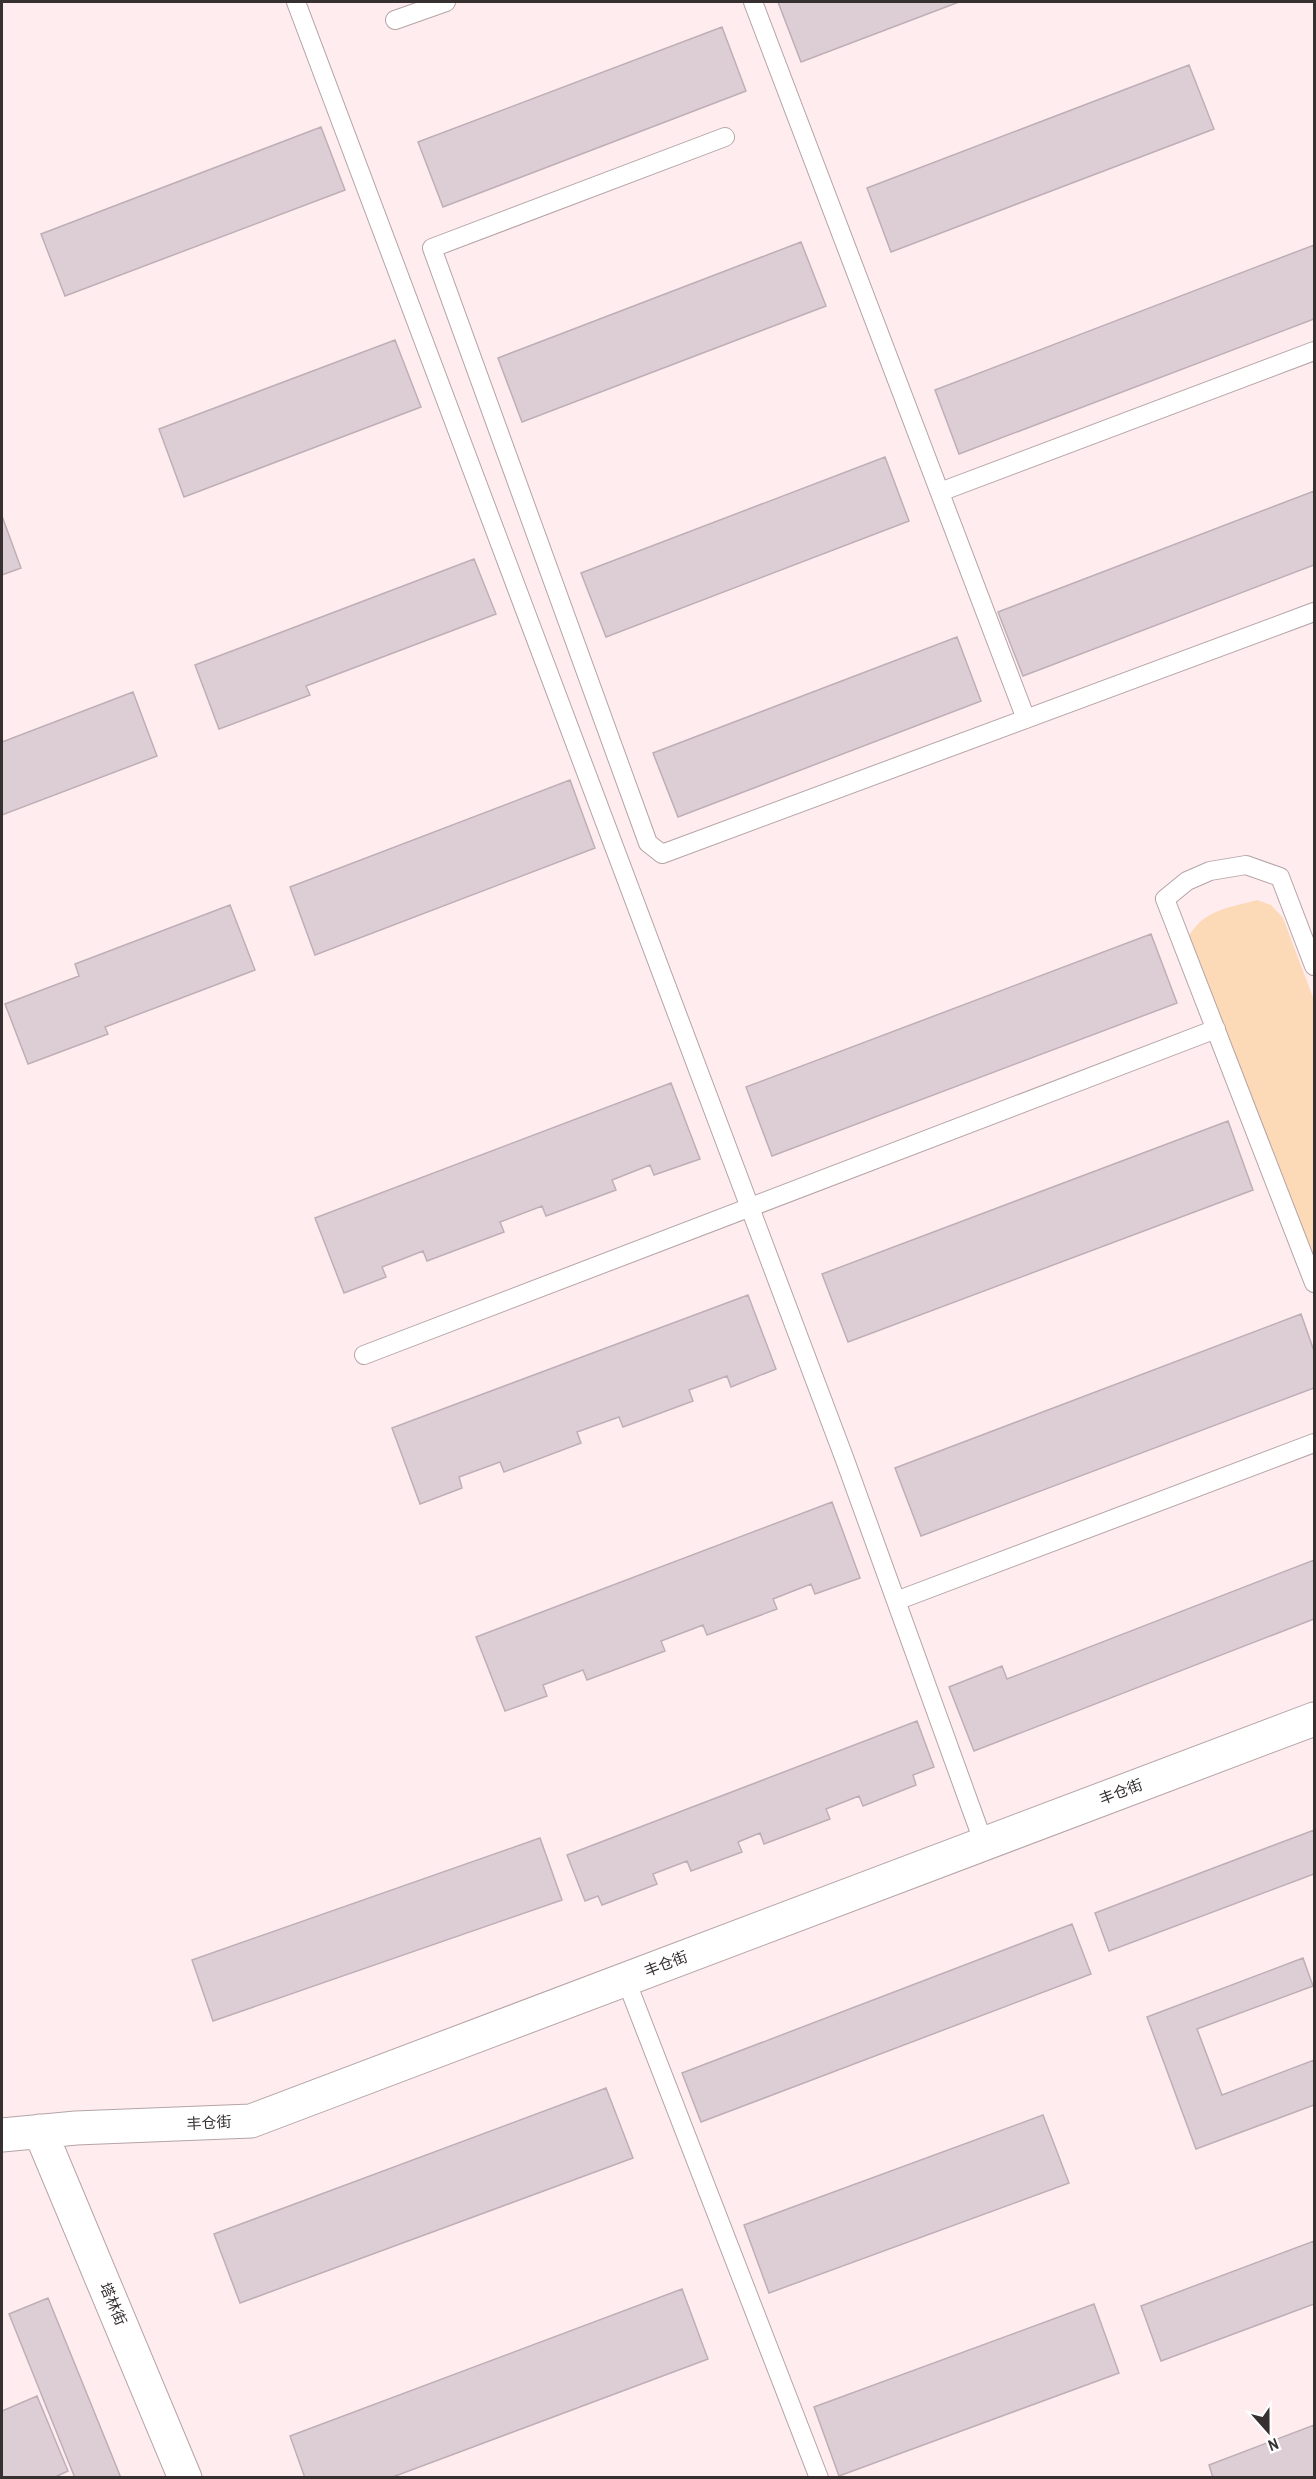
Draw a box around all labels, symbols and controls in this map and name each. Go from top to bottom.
street label: 丰仓街 [1096,1774,1146,1809]
street label: 丰仓街 [641,1946,691,1981]
street label: 丰仓街 [186,2111,232,2134]
street label: 塔林街 [95,2279,132,2329]
north arrow [1238,2401,1298,2461]
text: N [1265,2433,1282,2457]

